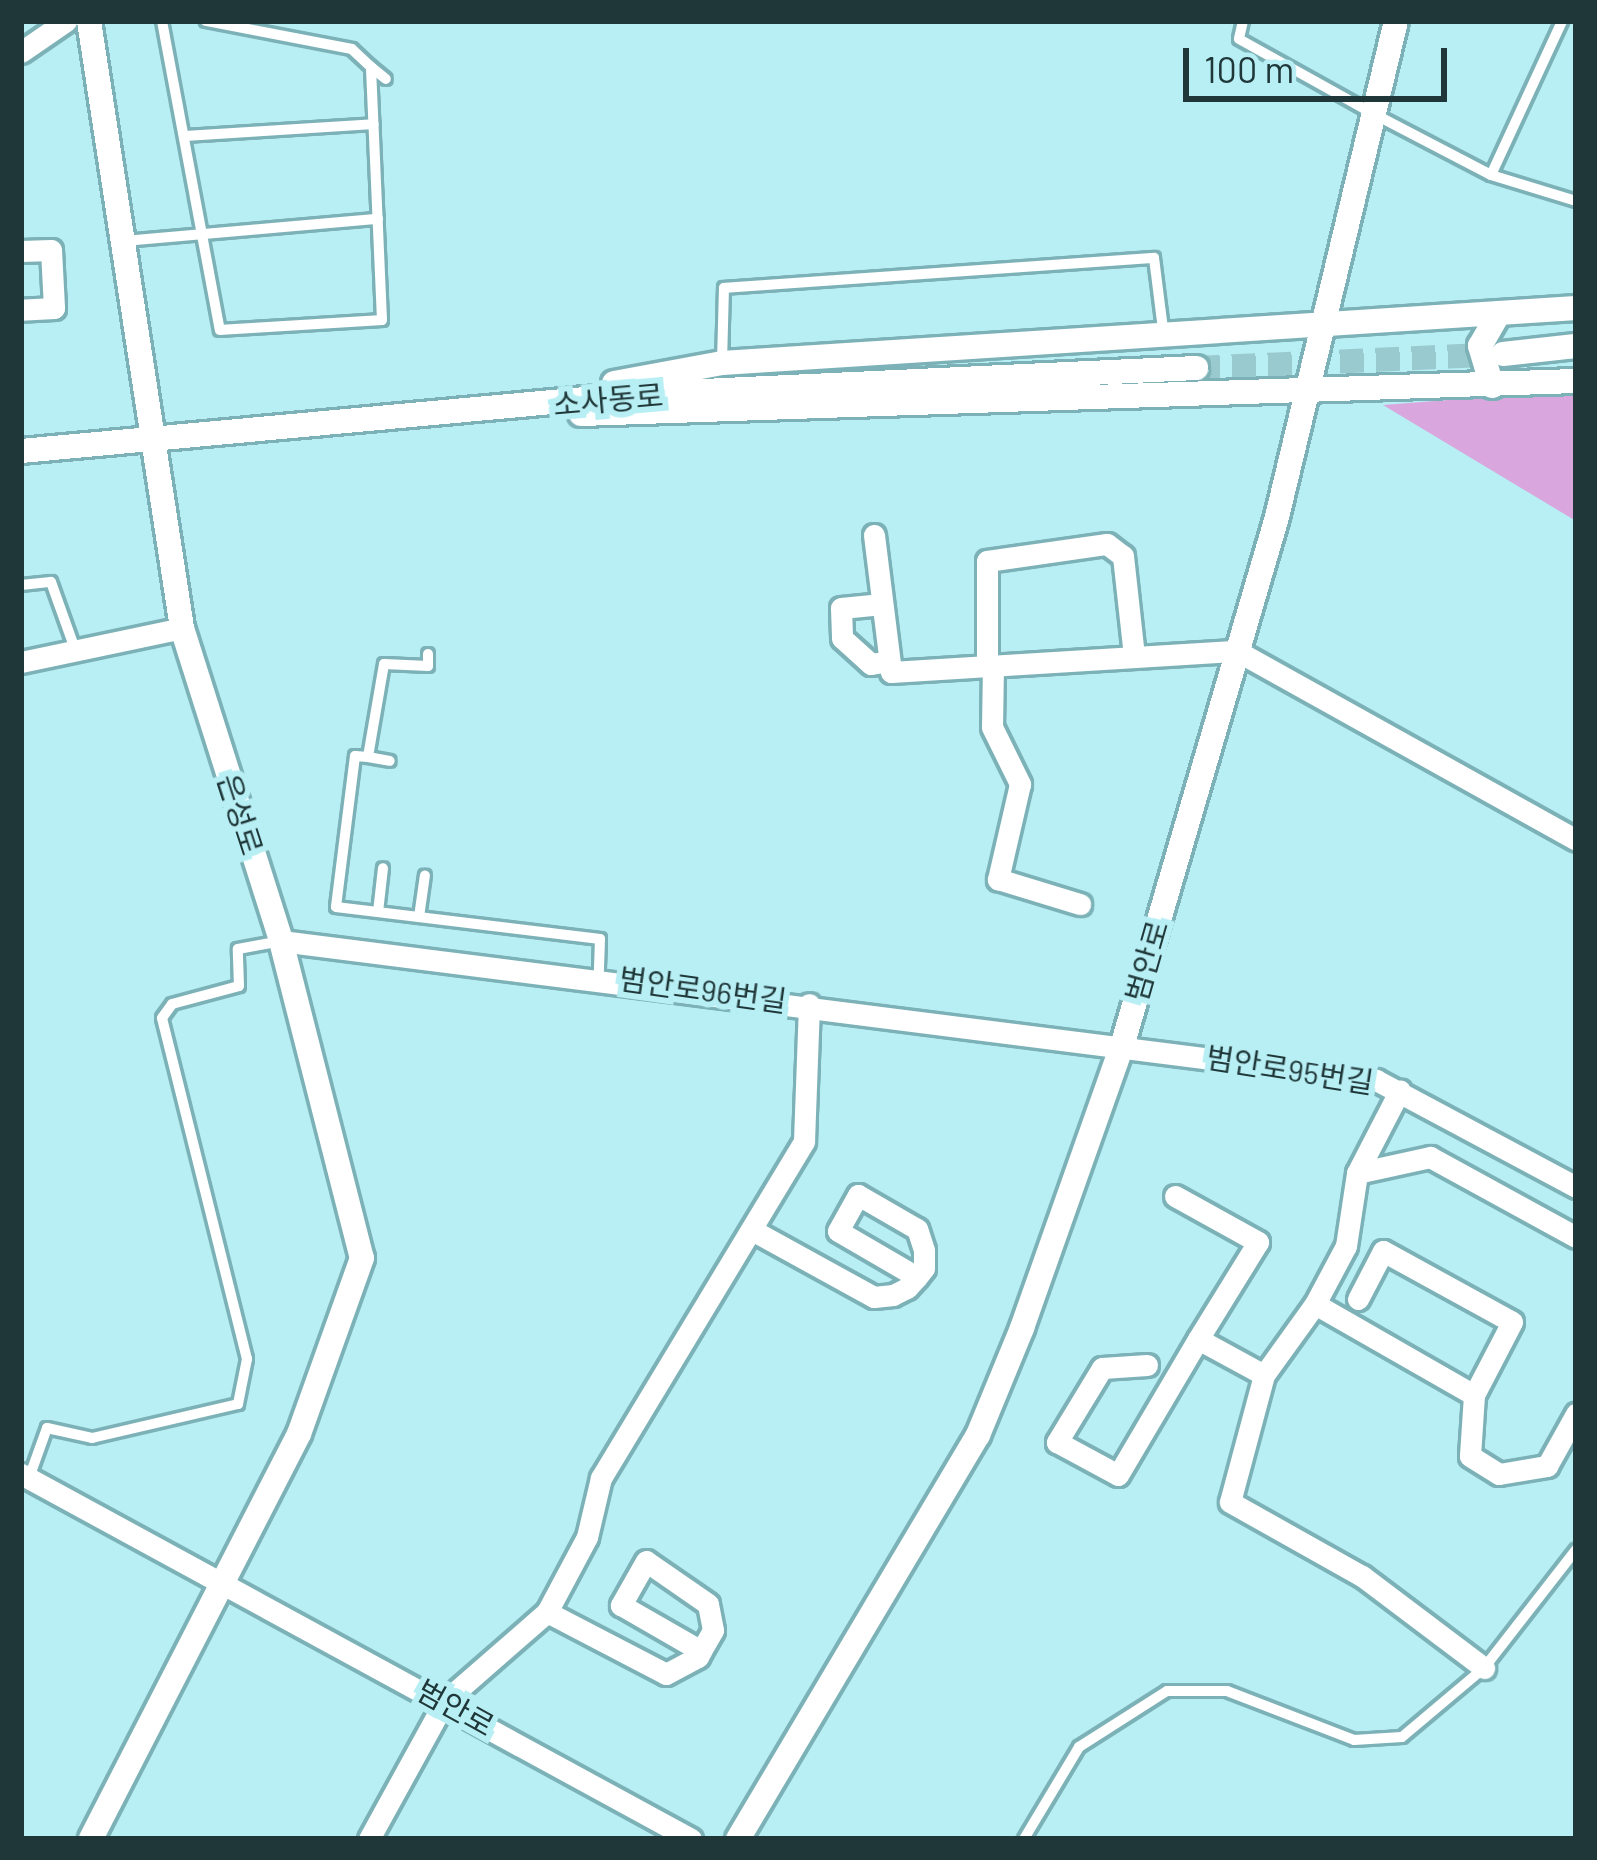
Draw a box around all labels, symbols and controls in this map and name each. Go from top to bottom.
scale bar [1189,24,1453,98]
text: 100 m [1204,47,1294,90]
street label: 소사동로 [551,376,665,422]
street label: 은성로 [211,769,271,859]
street label: 범안로 [1117,916,1175,1006]
street label: 범안로96번길 [617,959,789,1019]
street label: 범안로95번길 [1204,1038,1376,1100]
street label: 범안로 [411,1671,501,1743]

